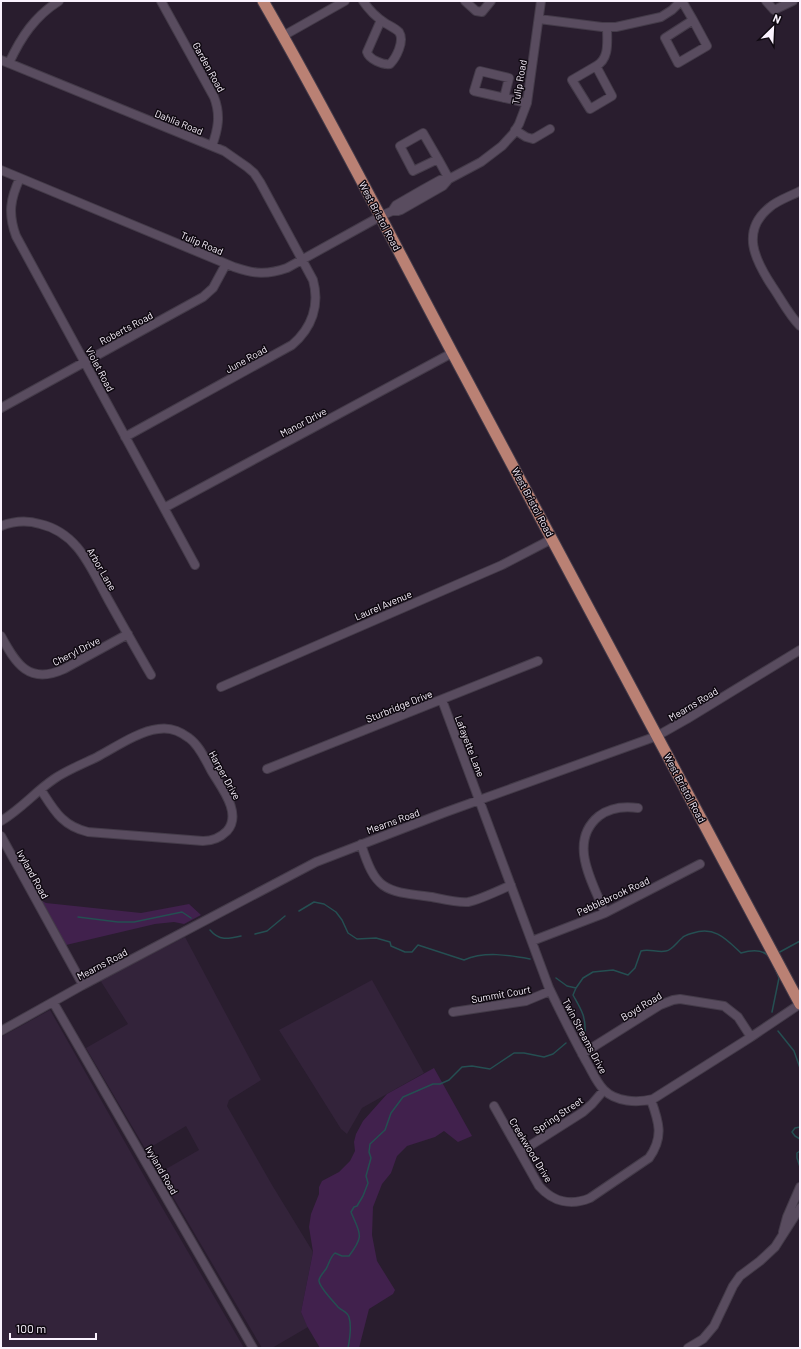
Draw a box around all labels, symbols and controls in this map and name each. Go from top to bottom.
north arrow [753,8,793,48]
text: N [771,11,783,26]
street label: Garden Road [190,40,228,94]
street label: Tulip Road [509,59,529,105]
street label: Dahlia Road [153,107,205,137]
street label: West Bristol Road [357,179,403,253]
street label: Tulip Road [179,229,225,257]
street label: Roberts Road [97,309,155,347]
street label: June Road [223,343,269,375]
street label: Violet Road [83,344,117,394]
street label: Manor Drive [278,405,328,439]
street label: West Bristol Road [510,465,556,539]
street label: Arbor Lane [85,545,119,593]
street label: Laurel Avenue [353,588,413,622]
street label: Cheryl Drive [50,634,102,668]
street label: Mearns Road [666,685,720,723]
street label: Sturbridge Drive [364,687,434,725]
street label: Lafayette Lane [453,714,487,778]
street label: Harper Drive [207,748,243,802]
street label: West Bristol Road [662,751,708,825]
street label: Mearns Road [365,806,421,836]
street label: Ivyland Road [15,847,51,901]
street label: Pebblebrook Road [575,874,651,918]
street label: Mearns Road [75,946,129,982]
street label: Summit Court [470,983,532,1005]
street label: Boyd Road [618,989,664,1023]
street label: Twin Streams Drive [560,996,610,1076]
street label: Spring Street [531,1094,586,1136]
street label: Creekwood Drive [507,1116,555,1184]
street label: Ivyland Road [143,1144,181,1196]
scale bar [10,1315,96,1341]
text: 100 m [16,1321,46,1335]

